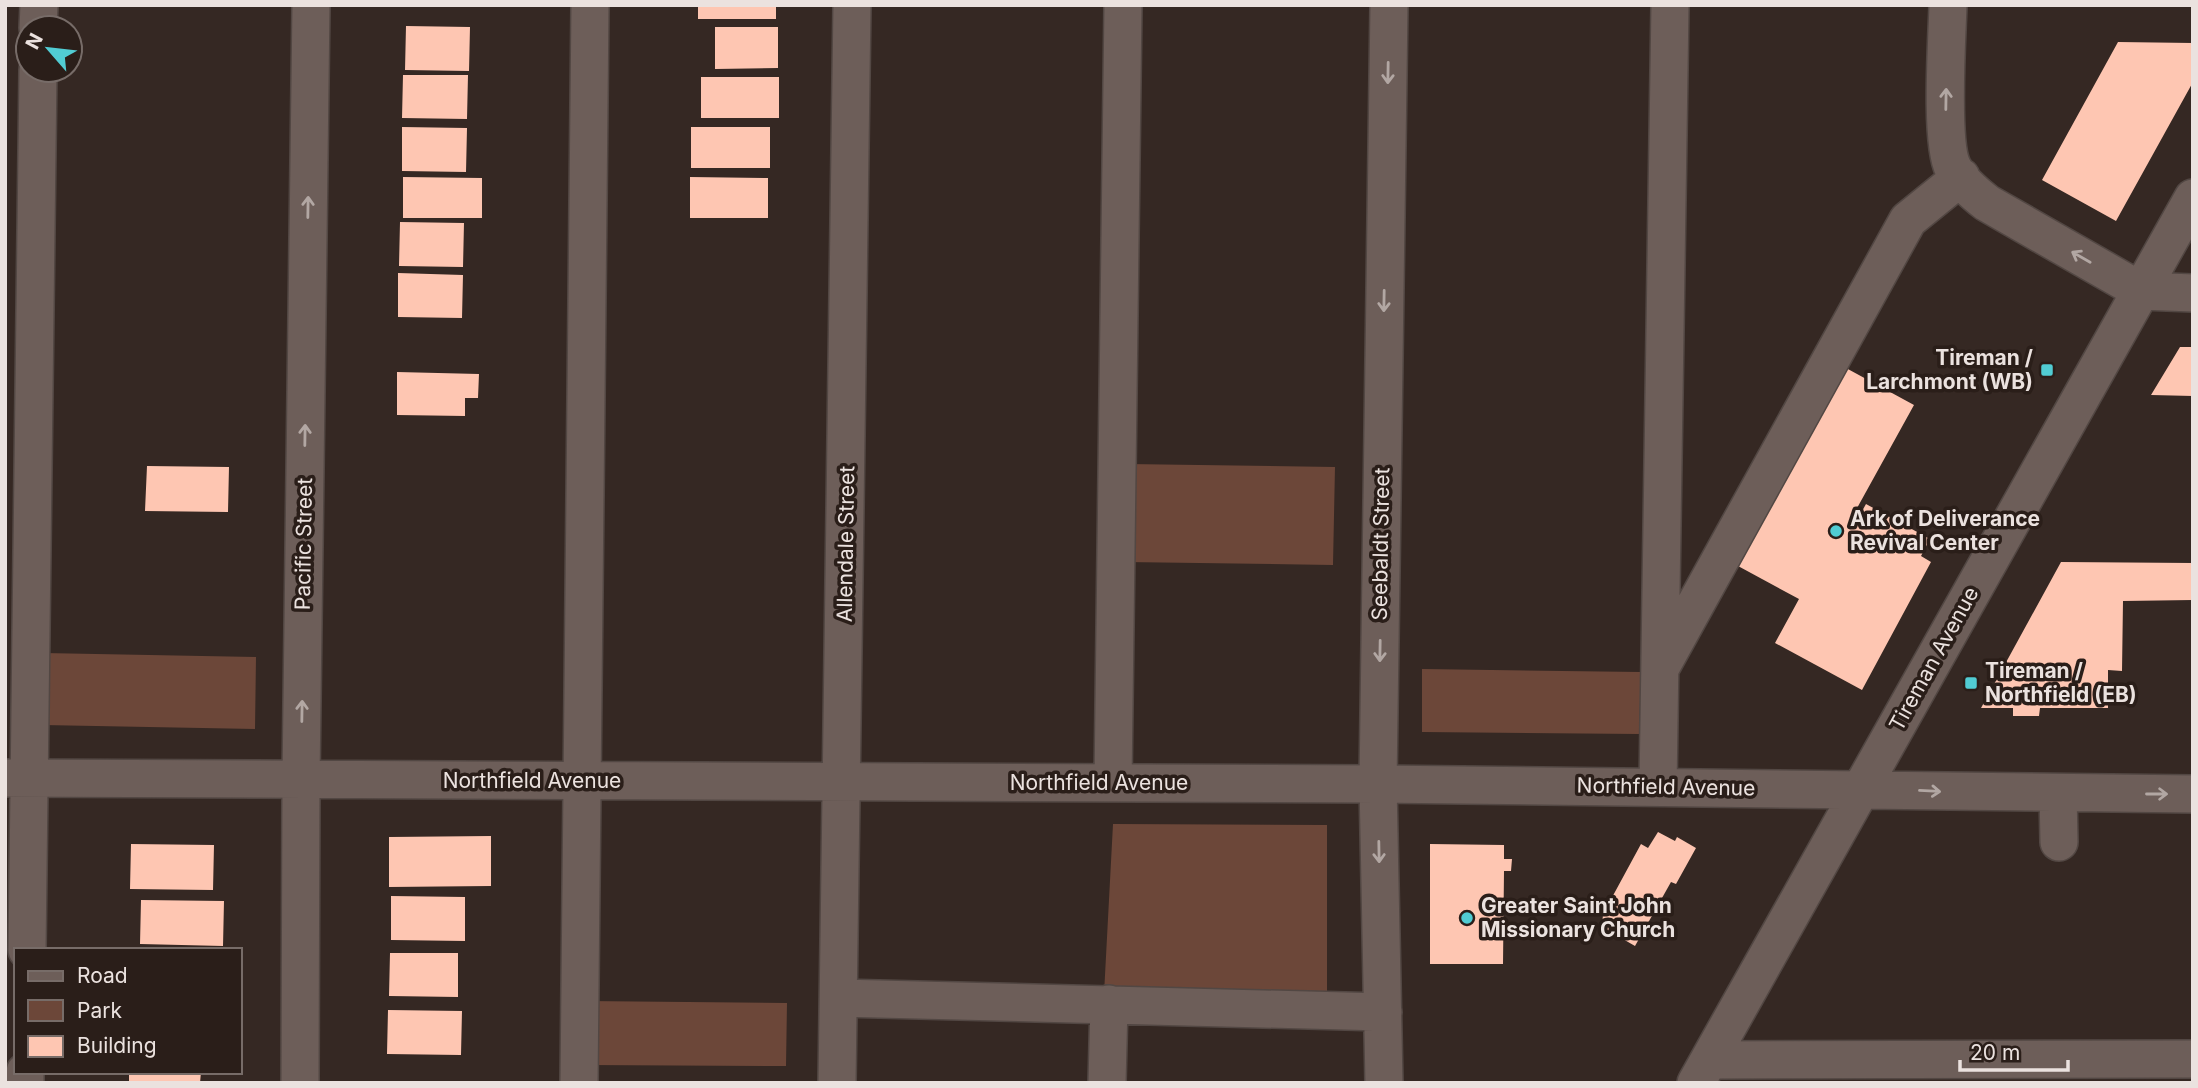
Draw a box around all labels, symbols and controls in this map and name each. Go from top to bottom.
north arrow [14,14,84,84]
text: N [21,29,48,53]
one-way arrow [1381,62,1394,85]
one-way arrow [1940,88,1953,111]
one-way arrow [301,196,315,219]
one-way arrow [2072,250,2092,264]
one-way arrow [1378,289,1391,312]
place label: Tireman / Larchmont (WB) [1866,345,2033,394]
marker: Tireman / Larchmont (WB) [2039,362,2055,378]
one-way arrow [298,424,312,447]
street label: Allendale Street [832,465,859,622]
street label: Seebaldt Street [1367,467,1394,621]
street label: Pacific Street [290,478,317,610]
place label: Ark of Deliverance Revival Center [1850,506,2040,555]
marker: Ark of Deliverance Revival Center [1828,523,1844,539]
street label: Tireman Avenue [1884,582,1983,735]
one-way arrow [1373,639,1386,662]
place label: Tireman / Northfield (EB) [1985,658,2137,707]
marker: Tireman / Northfield (EB) [1963,675,1979,691]
one-way arrow [295,700,308,723]
street label: Northfield Avenue [443,768,621,793]
street label: Northfield Avenue [1010,770,1188,795]
street label: Northfield Avenue [1576,772,1756,801]
one-way arrow [1918,784,1941,797]
one-way arrow [2145,787,2168,800]
one-way arrow [1372,840,1386,863]
place label: Greater Saint John Missionary Church [1481,893,1675,942]
marker: Greater Saint John Missionary Church [1459,910,1475,926]
legend [14,948,242,1074]
text: Road [77,963,128,988]
text: Park [77,998,122,1023]
scale bar [1960,1028,2068,1072]
text: Building [77,1033,157,1058]
text: 20 m [1970,1040,2020,1065]

